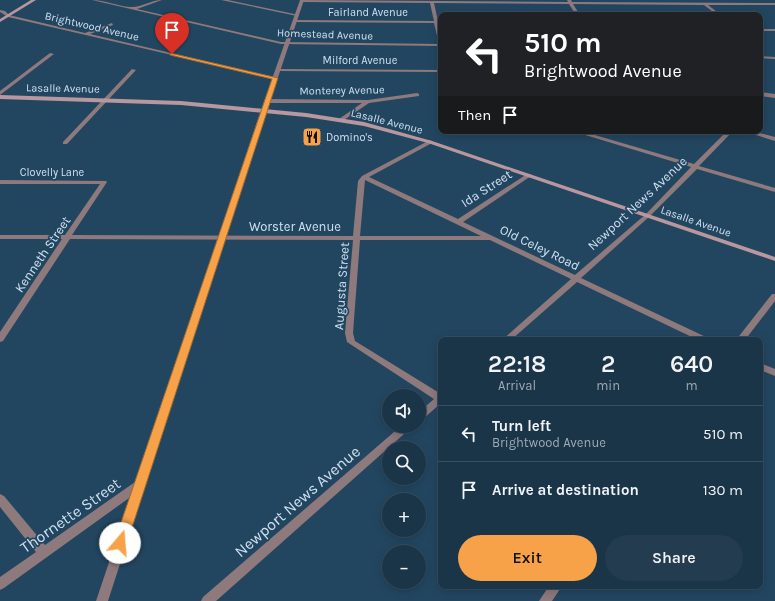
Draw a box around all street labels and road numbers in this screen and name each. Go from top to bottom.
street label: Fairland Avenue [328,6,408,19]
street label: Brightwood Avenue [43,9,141,44]
street label: Homestead Avenue [277,26,374,43]
street label: Milford Avenue [323,54,398,67]
street label: Lasalle Avenue [26,81,100,96]
street label: Monterey Avenue [299,83,385,98]
street label: Lasalle Avenue [350,106,425,137]
street label: Newport News Avenue [585,153,690,253]
street label: Clovelly Lane [20,166,85,179]
street label: Ida Street [458,166,514,210]
street label: Lasalle Avenue [659,203,733,240]
street label: Kenneth Street [11,213,73,295]
street label: Worster Avenue [249,219,341,234]
street label: Old Celey Road [497,222,582,273]
street label: Augusta Street [331,241,352,331]
street label: Newport News Avenue [231,442,364,561]
street label: Thornette Street [16,474,124,557]

